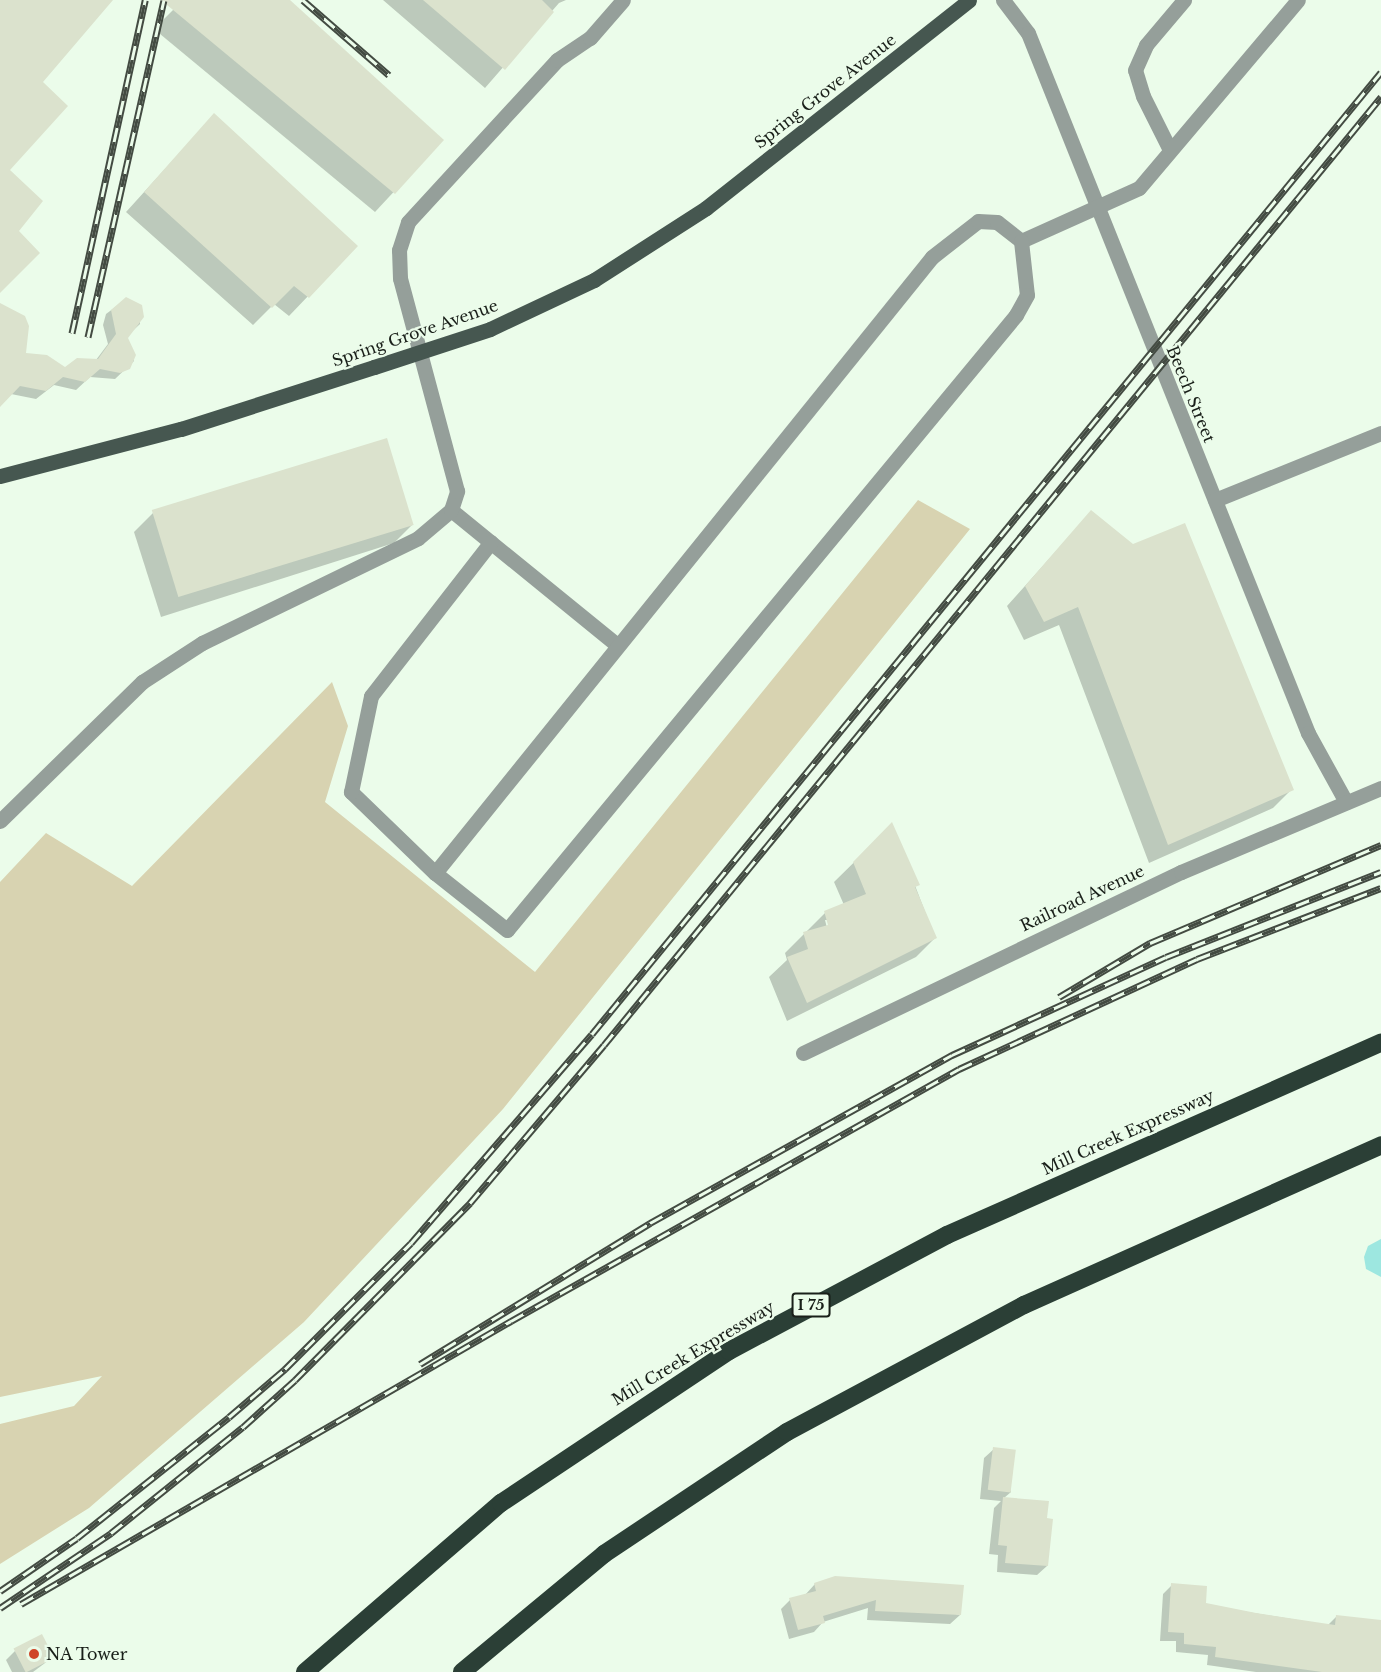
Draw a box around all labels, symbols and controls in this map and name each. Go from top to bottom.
street label: Spring Grove Avenue [750,30,900,152]
street label: Spring Grove Avenue [329,295,501,371]
street label: Beech Street [1163,343,1219,445]
street label: Railroad Avenue [1017,861,1147,935]
street label: Mill Creek Expressway [1039,1085,1217,1179]
road number: I 75 [792,1293,830,1317]
street label: Mill Creek Expressway [608,1297,778,1409]
place label: NA Tower [46,1644,129,1664]
marker: NA Tower [27,1647,41,1661]

